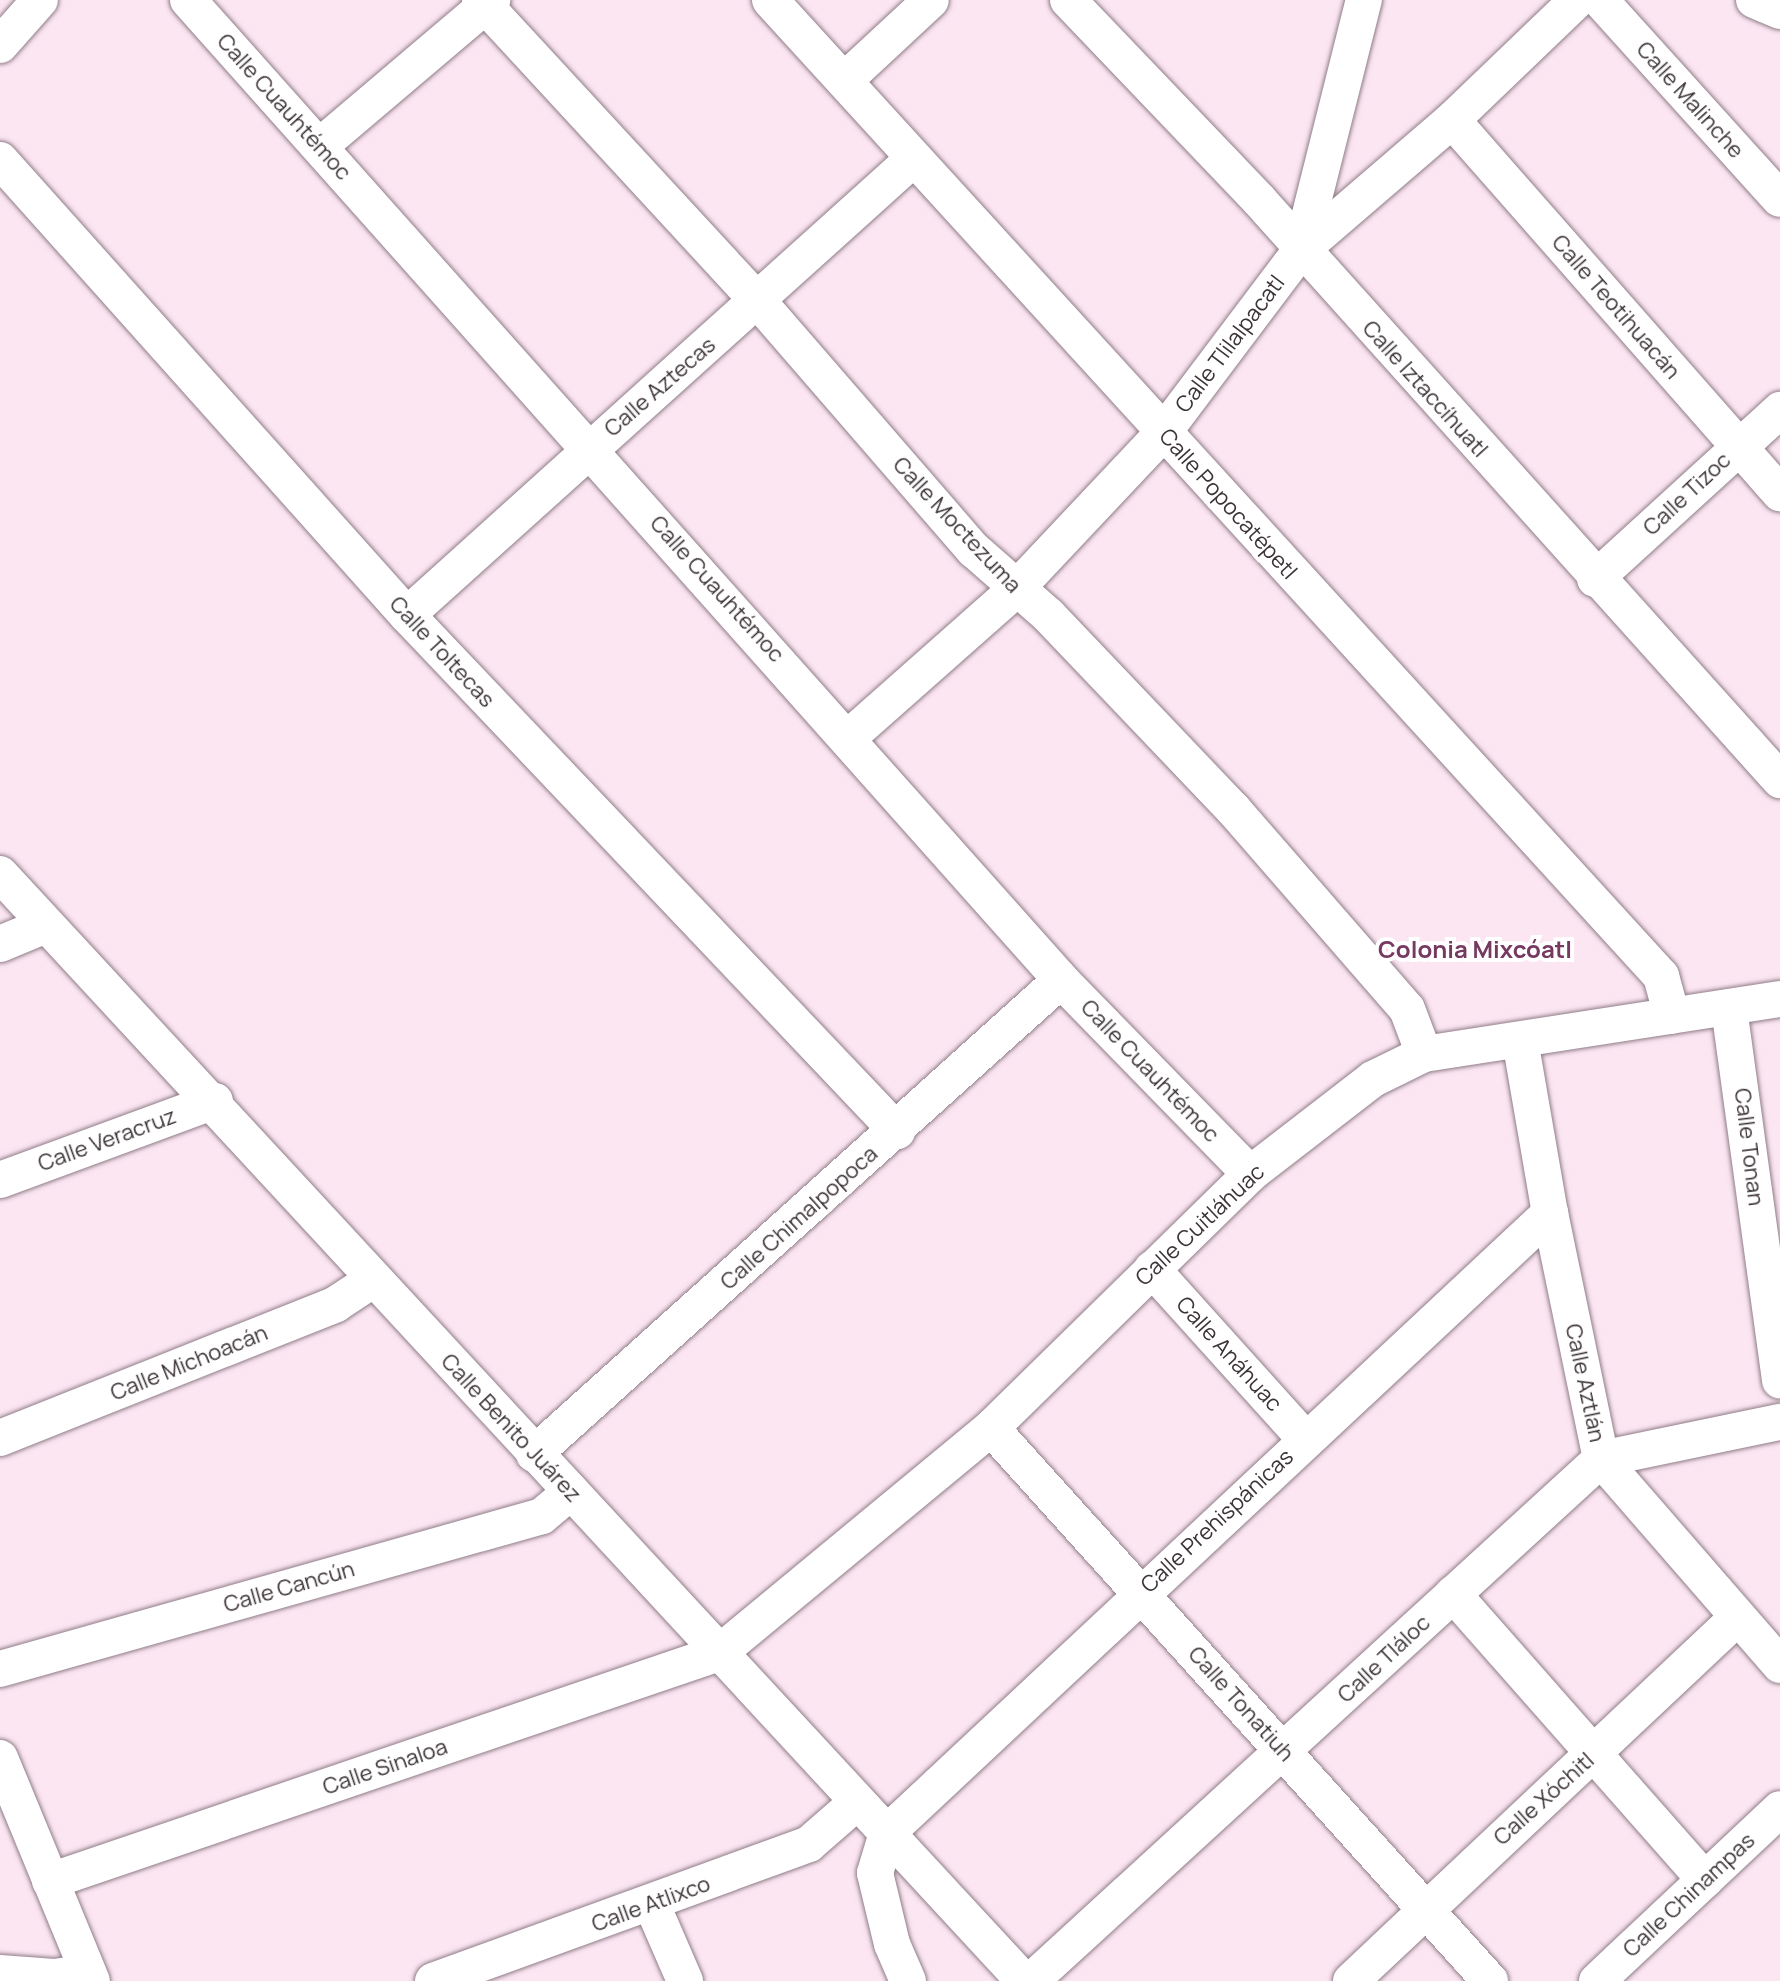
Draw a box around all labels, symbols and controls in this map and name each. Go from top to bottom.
street label: Calle Cuauhtémoc [211,28,357,186]
street label: Calle Malinche [1631,36,1749,164]
street label: Calle Teotihuacán [1546,230,1686,384]
street label: Calle Tlilalpacatl [1170,270,1290,418]
street label: Calle Iztaccíhuatl [1357,315,1493,463]
street label: Calle Aztecas [599,332,721,442]
street label: Calle Popocatépetl [1154,423,1302,585]
street label: Calle Tizoc [1638,447,1736,541]
street label: Calle Moctezuma [887,452,1027,598]
street label: Calle Cuauhtémoc [644,510,790,668]
street label: Calle Toltecas [384,591,500,713]
district label: Colonia Mixcóatl [1378,935,1572,963]
street label: Calle Cuauhtémoc [1075,994,1225,1148]
street label: Calle Tonan [1729,1087,1769,1207]
street label: Calle Veracruz [34,1103,180,1177]
street label: Calle Chimalpopoca [715,1141,883,1295]
street label: Calle Cuitláhuac [1130,1159,1270,1291]
street label: Calle Anáhuac [1171,1291,1287,1417]
street label: Calle Michoacán [107,1319,271,1407]
street label: Calle Aztlán [1560,1321,1610,1445]
street label: Calle Benito Juárez [435,1348,587,1508]
street label: Calle Prehispánicas [1135,1444,1299,1598]
street label: Calle Cancún [221,1556,357,1618]
street label: Calle Tláloc [1332,1610,1436,1708]
street label: Calle Tonatiuh [1183,1641,1299,1767]
street label: Calle Sinaloa [319,1733,451,1801]
street label: Calle Xóchitl [1488,1747,1600,1851]
street label: Calle Chinampas [1618,1827,1760,1963]
street label: Calle Atlixco [588,1870,714,1938]

